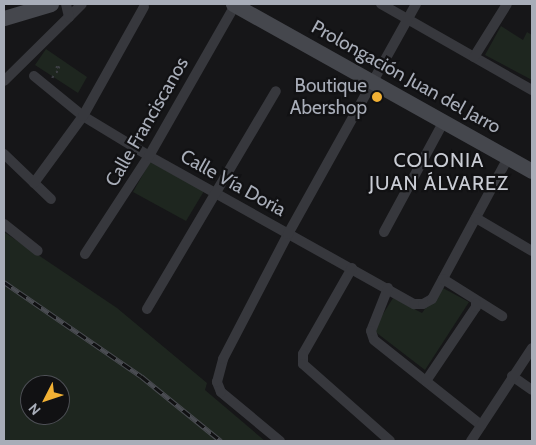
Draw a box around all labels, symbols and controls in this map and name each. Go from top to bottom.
street label: Prolongación Juan del Jarro [308,15,504,139]
street label: Calle Franciscanos [101,53,193,191]
place label: Boutique Abershop [290,75,367,119]
marker: Boutique Abershop [371,91,383,103]
street label: Calle Vía Doria [176,145,290,221]
district label: COLONIA JUAN ÁLVAREZ [367,148,511,195]
north arrow [20,375,70,425]
text: N [24,400,44,419]

